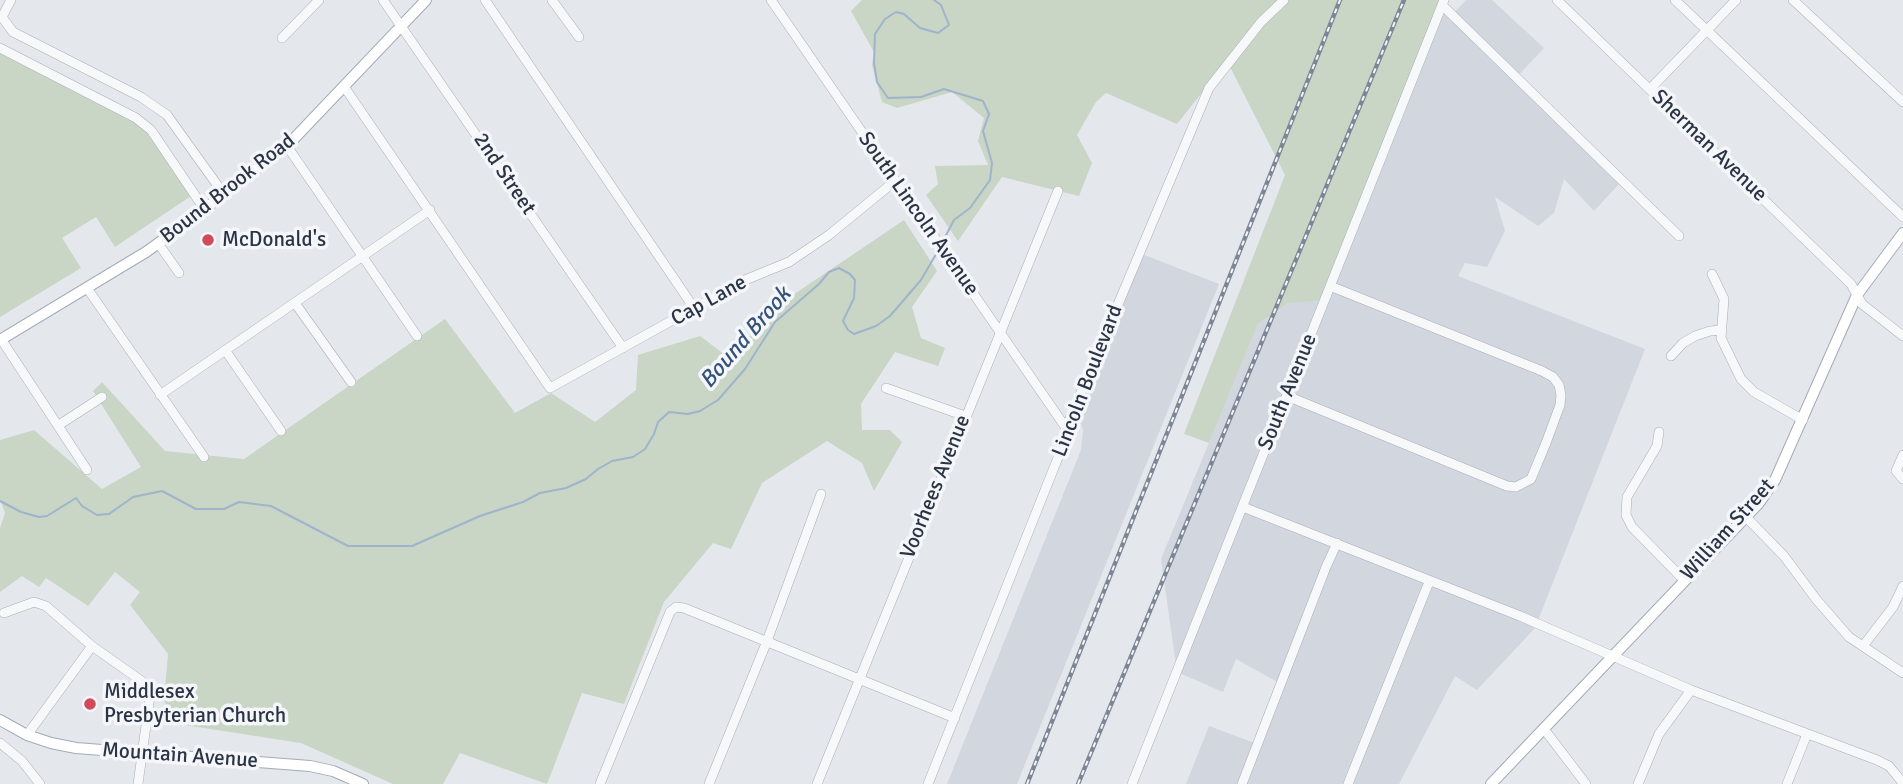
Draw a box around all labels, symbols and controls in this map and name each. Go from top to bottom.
street label: Sherman Avenue [1646,85,1772,207]
street label: South Lincoln Avenue [852,127,984,301]
street label: 2nd Street [467,128,541,220]
street label: Bound Brook Road [156,129,300,249]
place label: McDonald's [222,227,326,253]
marker: McDonald's [200,232,216,248]
street label: Cap Lane [667,270,751,332]
water label: Bound Brook [694,282,798,394]
street label: Lincoln Boulevard [1047,301,1129,461]
street label: South Avenue [1253,330,1323,454]
street label: Voorhees Avenue [896,412,976,562]
street label: William Street [1676,474,1780,586]
place label: Middlesex Presbyterian Church [104,679,286,729]
marker: Middlesex Presbyterian Church [82,696,98,712]
street label: Mountain Avenue [101,738,259,774]

